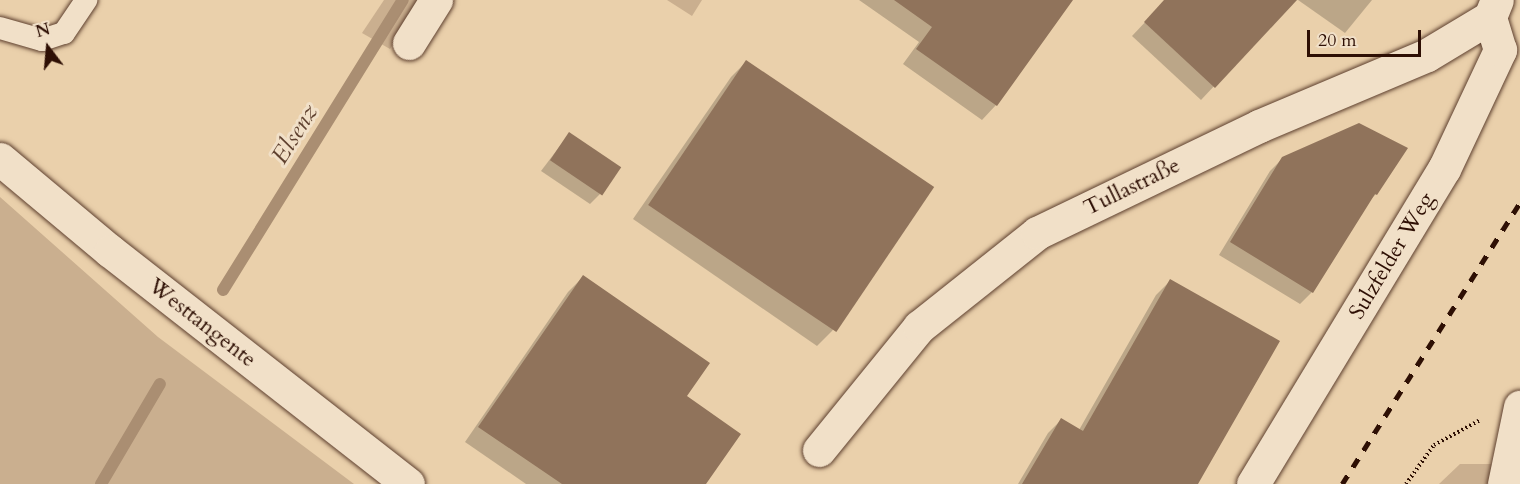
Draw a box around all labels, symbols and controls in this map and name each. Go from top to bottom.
north arrow [18,18,78,78]
text: N [33,18,53,43]
scale bar [1310,18,1424,56]
text: 20 m [1318,28,1357,53]
water label: Elsenz [266,99,324,169]
street label: Tullastraße [1080,152,1184,222]
street label: Sulzfelder Weg [1344,188,1440,324]
street label: Westtangente [143,273,261,373]

